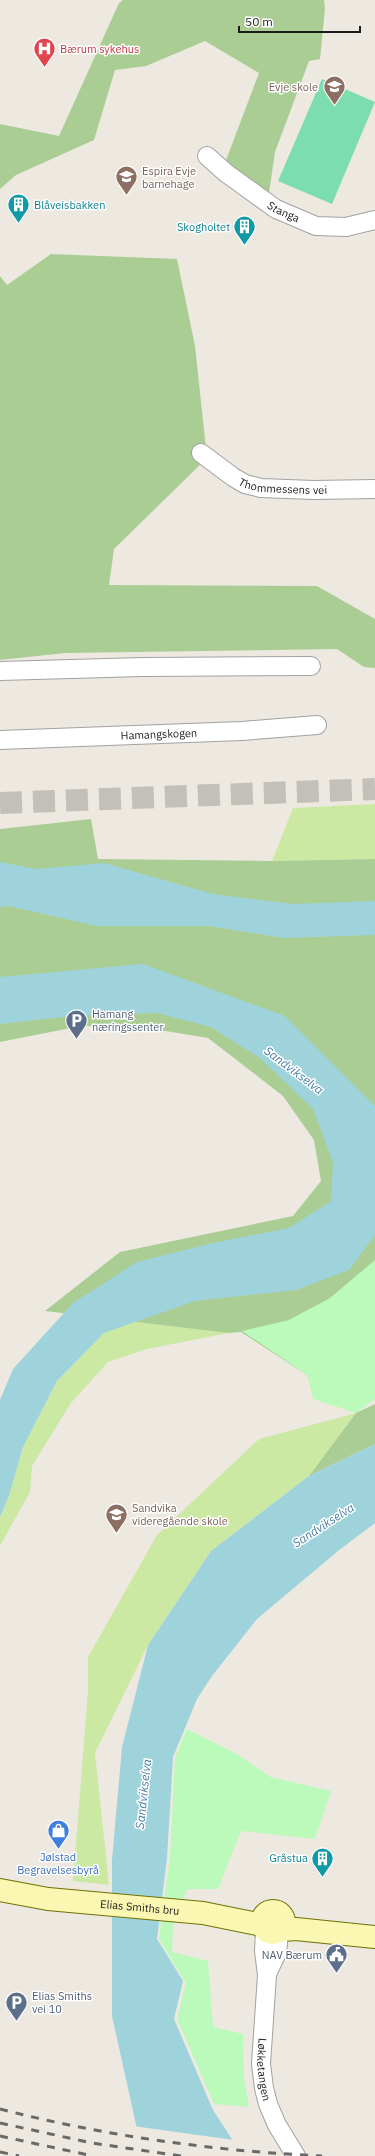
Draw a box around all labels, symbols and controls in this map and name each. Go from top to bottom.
scale bar [239,8,360,34]
text: 50 m [245,14,273,29]
hospital icon: Bærum sykehus [32,36,58,69]
place label: Bærum sykehus [60,42,139,56]
school or university icon: Evje skole [321,74,347,107]
place label: Evje skole [269,80,318,94]
school or university icon: Espira Evje barnehage [113,164,139,197]
place label: Espira Evje barnehage [142,164,196,191]
building icon: Blåveisbakken [6,192,32,225]
place label: Blåveisbakken [34,198,105,212]
street label: Stanga [264,198,302,225]
building icon: Skogholtet [232,214,258,247]
place label: Skogholtet [177,220,230,234]
street label: Thommessens vei [236,475,327,497]
street label: Hamangskogen [120,726,197,743]
parking icon: Hamang næringssenter [63,1007,89,1040]
place label: Hamang næringssenter [92,1007,163,1034]
water label: Sandvikselva [261,1043,327,1097]
water label: Sandvikselva [289,1500,357,1550]
school or university icon: Sandvika videregående skole [103,1501,129,1534]
place label: Sandvika videregående skole [132,1501,228,1528]
water label: Sandvikselva [132,1758,154,1830]
shop icon: Jølstad Begravelsesbyrå [45,1818,71,1851]
building icon: Gråstua [310,1845,336,1878]
place label: Jølstad Begravelsesbyrå [17,1850,99,1877]
place label: Gråstua [269,1851,308,1865]
street label: Elias Smiths bru [100,1897,180,1918]
public building icon: NAV Bærum [324,1942,350,1975]
place label: NAV Bærum [262,1948,322,1962]
parking icon: Elias Smiths vei 10 [3,1989,29,2022]
place label: Elias Smiths vei 10 [32,1989,92,2016]
street label: Løkketangen [254,2038,274,2102]

